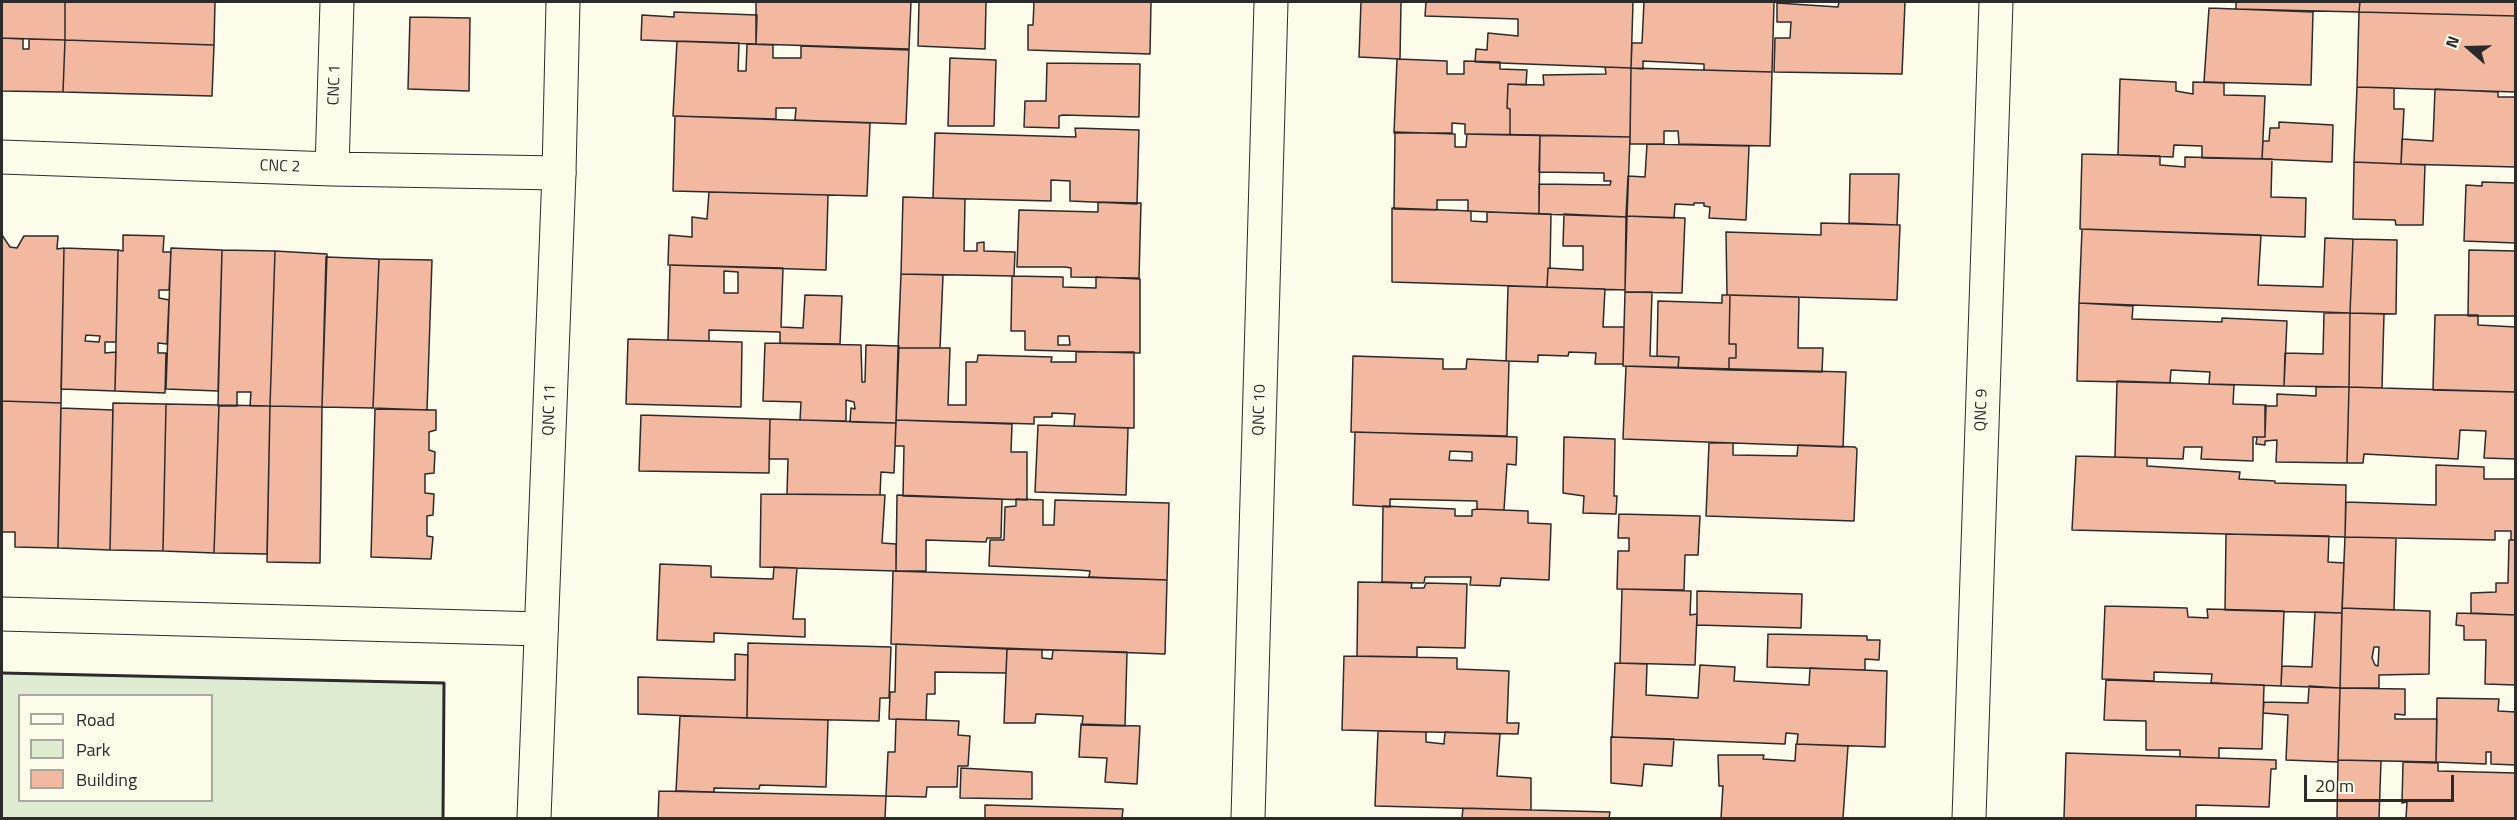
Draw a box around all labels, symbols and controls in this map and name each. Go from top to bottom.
north arrow [2439,18,2499,78]
text: N [2439,33,2465,51]
street label: CNC 1 [325,64,345,106]
street label: CNC 2 [259,157,301,177]
street label: QNC 11 [540,384,560,436]
street label: QNC 10 [1250,384,1270,436]
street label: QNC 9 [1972,388,1992,432]
legend [18,694,213,802]
text: Road [76,706,115,733]
text: Park [76,736,110,763]
scale bar [2307,763,2457,801]
text: Building [76,766,137,793]
text: 20 m [2315,772,2354,799]

